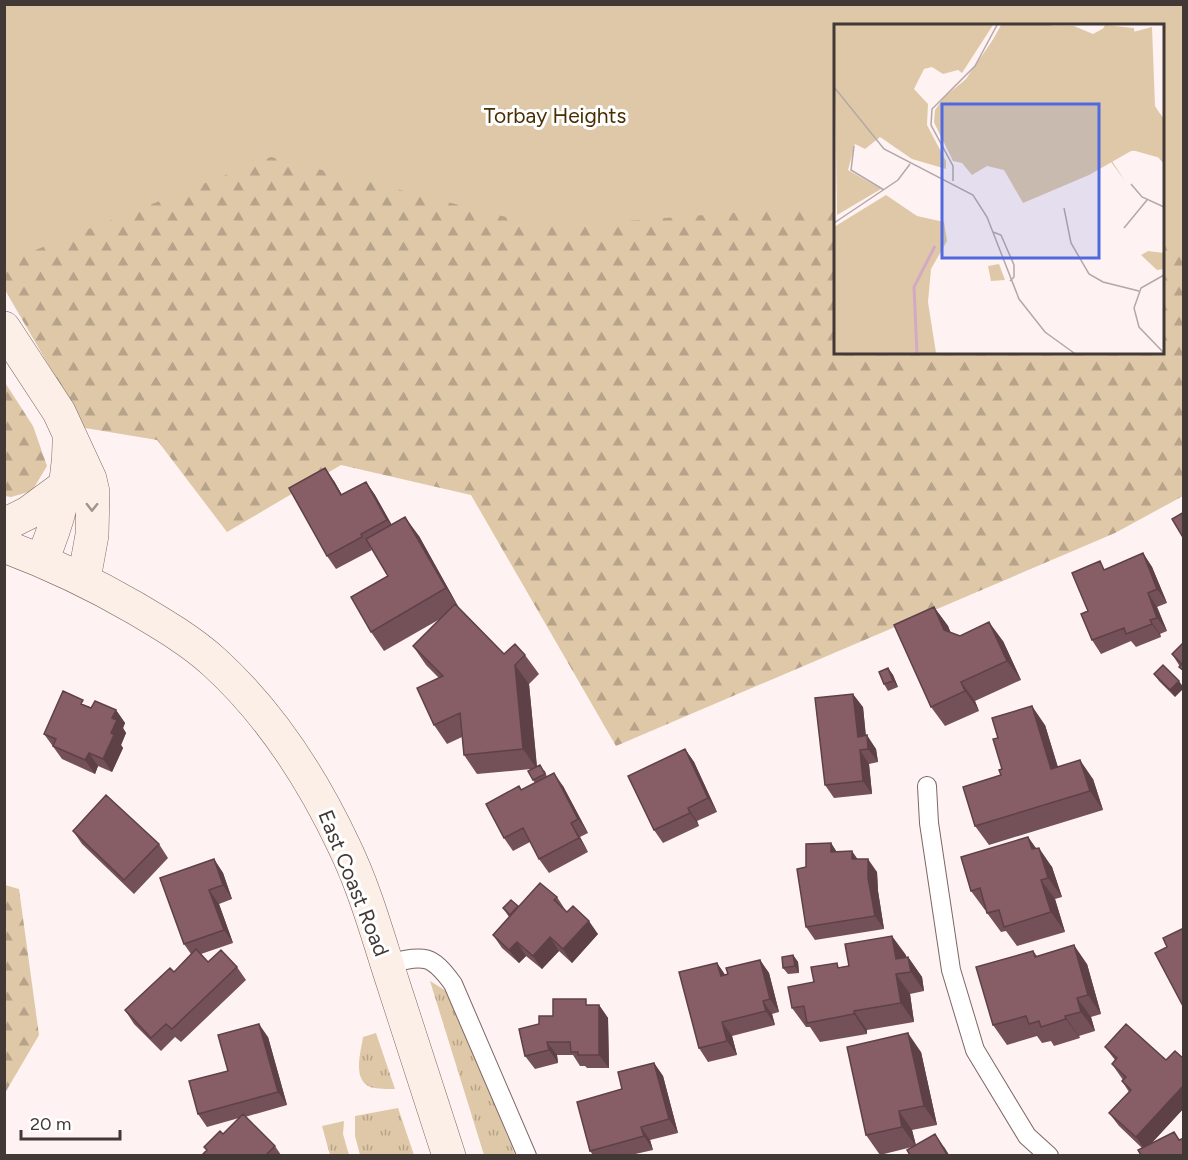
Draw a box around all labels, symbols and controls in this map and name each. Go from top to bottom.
inset map [834,24,1164,354]
park label: Torbay Heights [484,103,626,128]
one-way arrow [86,502,98,511]
street label: East Coast Road [313,806,395,960]
scale bar [21,1103,120,1141]
text: 20 m [30,1113,71,1135]

